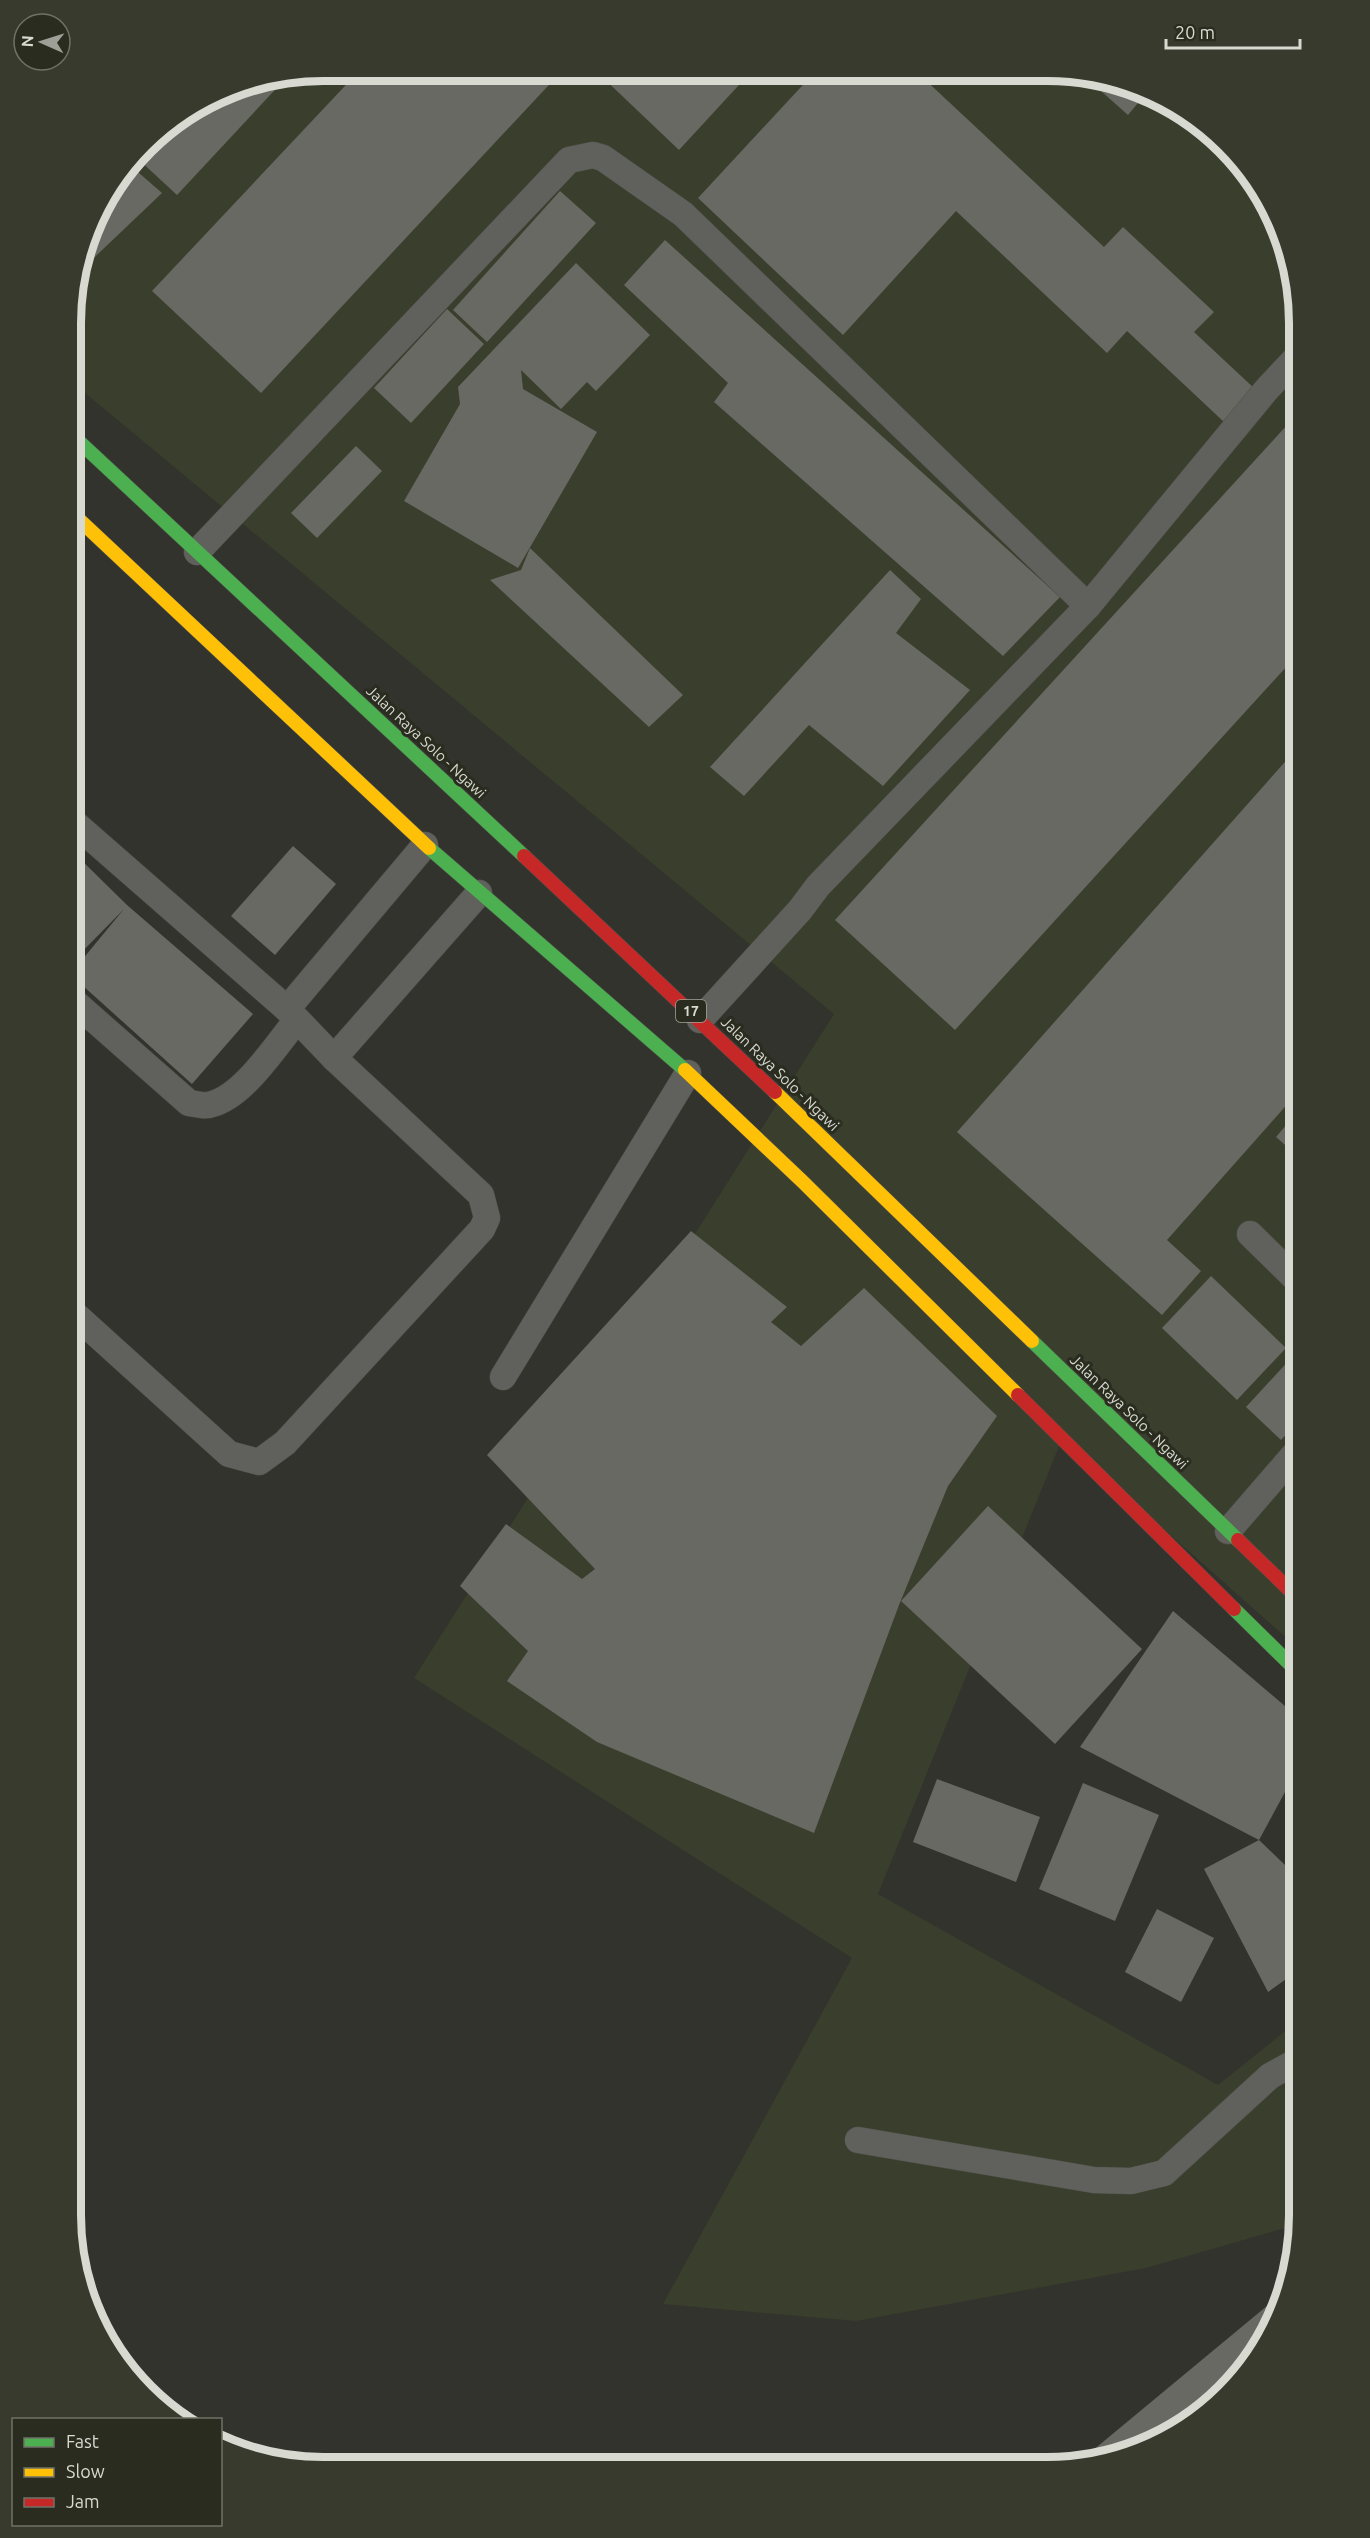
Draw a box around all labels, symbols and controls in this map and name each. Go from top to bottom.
north arrow [12,12,72,72]
scale bar [1166,12,1300,50]
text: 20 m [1175,22,1215,42]
text: N [18,35,36,48]
street label: Jalan Raya Solo - Ngawi [363,682,490,801]
road number: 17 [676,1000,706,1022]
street label: Jalan Raya Solo - Ngawi [718,1013,843,1134]
street label: Jalan Raya Solo - Ngawi [1067,1351,1192,1472]
legend [12,2418,222,2526]
text: Fast [66,2431,99,2451]
text: Slow [66,2461,105,2481]
text: Jam [66,2491,100,2511]

